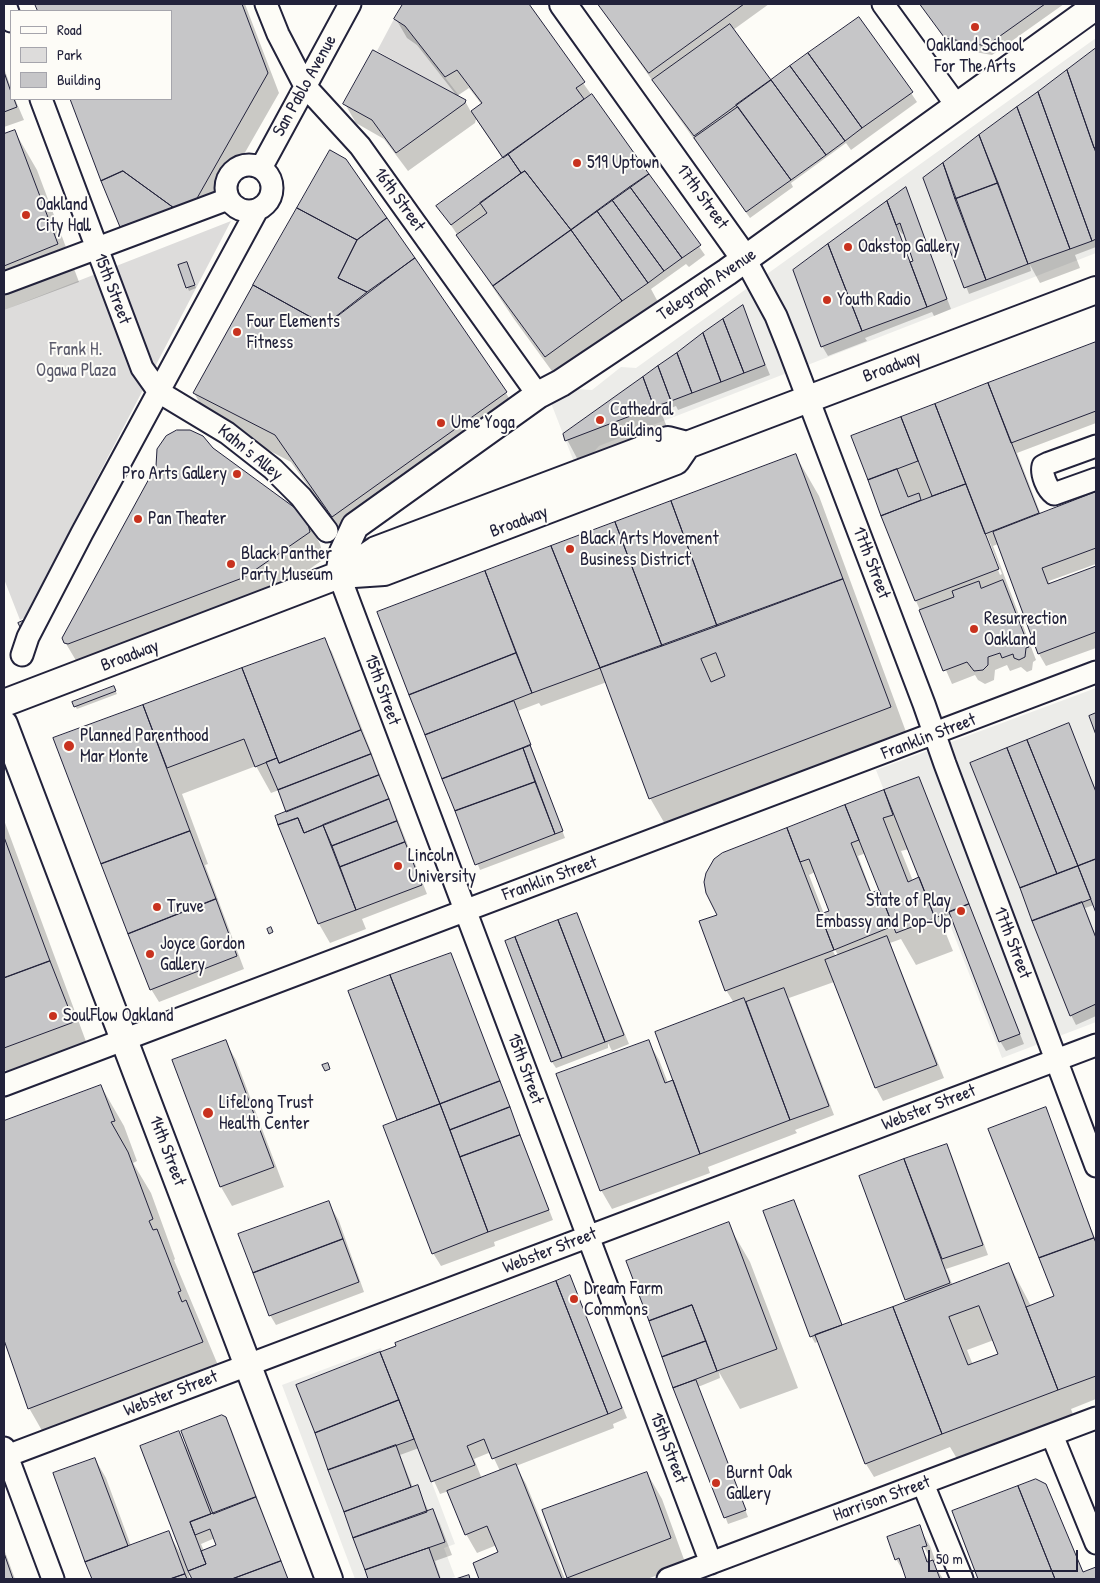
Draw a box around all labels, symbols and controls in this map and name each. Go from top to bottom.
legend [10,10,172,100]
text: Road [57,19,82,40]
marker: Oakland School For The Arts [969,21,981,33]
street label: San Pablo Avenue [268,32,342,140]
place label: Oakland School For The Arts [926,35,1024,78]
text: Park [57,44,82,65]
text: Building [57,69,101,90]
place label: 519 Uptown [587,152,659,174]
marker: 519 Uptown [571,157,583,169]
street label: 17th Street [671,160,733,234]
street label: 16th Street [369,164,429,236]
place label: Oakland City Hall [36,194,91,236]
marker: Oakland City Hall [20,209,32,221]
place label: Oakstop Gallery [858,236,960,258]
marker: Oakstop Gallery [842,241,854,253]
street label: Telegraph Avenue [653,244,761,326]
street label: 15th Street [89,251,135,327]
place label: Youth Radio [837,289,911,311]
marker: Youth Radio [821,294,833,306]
place label: Four Elements Fitness [247,311,340,354]
marker: Four Elements Fitness [231,326,243,338]
park label: Frank H. Ogawa Plaza [36,339,116,382]
street label: Broadway [860,346,924,388]
place label: Cathedral Building [610,399,674,442]
place label: Ume Yoga [451,412,515,434]
marker: Cathedral Building [594,414,606,426]
marker: Ume Yoga [435,417,447,429]
street label: Kahn's Alley [213,420,287,486]
place label: Pro Arts Gallery [122,463,227,485]
marker: Pro Arts Gallery [231,468,243,480]
street label: Broadway [487,501,551,543]
place label: Pan Theater [148,508,226,530]
marker: Pan Theater [132,513,144,525]
street label: 17th Street [847,524,895,602]
place label: Black Arts Movement Business District [580,528,719,570]
place label: Black Panther Party Museum [241,543,333,586]
marker: Black Arts Movement Business District [564,543,576,555]
marker: Black Panther Party Museum [225,558,237,570]
place label: Resurrection Oakland [984,608,1067,650]
marker: Resurrection Oakland [968,623,980,635]
street label: Broadway [98,635,162,677]
street label: 15th Street [359,652,405,728]
street label: Franklin Street [879,709,979,765]
place label: Planned Parenthood Mar Monte [80,725,208,768]
marker: Planned Parenthood Mar Monte [62,739,76,753]
place label: Lincoln University [408,845,476,888]
street label: Franklin Street [500,852,600,906]
marker: Lincoln University [392,860,404,872]
place label: State of Play Embassy and Pop-Up [816,890,951,932]
place label: Truve [167,896,204,918]
marker: Truve [151,901,163,913]
street label: 17th Street [988,904,1036,982]
marker: State of Play Embassy and Pop-Up [955,905,967,917]
place label: Joyce Gordon Gallery [160,933,245,976]
marker: Joyce Gordon Gallery [144,948,156,960]
place label: SoulFlow Oakland [63,1005,173,1027]
marker: SoulFlow Oakland [47,1010,59,1022]
street label: 15th Street [502,1031,548,1107]
street label: Webster Street [879,1080,979,1136]
place label: LifeLong Trust Health Center [219,1092,313,1134]
marker: LifeLong Trust Health Center [201,1106,215,1120]
street label: 14th Street [144,1113,190,1189]
street label: Webster Street [500,1223,600,1279]
place label: Dream Farm Commons [584,1278,663,1320]
marker: Dream Farm Commons [568,1293,580,1305]
street label: Webster Street [121,1366,221,1422]
street label: 15th Street [645,1410,691,1486]
place label: Burnt Oak Gallery [726,1462,792,1505]
street label: Harrison Street [831,1471,933,1527]
marker: Burnt Oak Gallery [710,1477,722,1489]
scale bar [930,1540,1080,1572]
text: 50 m [936,1548,963,1569]

